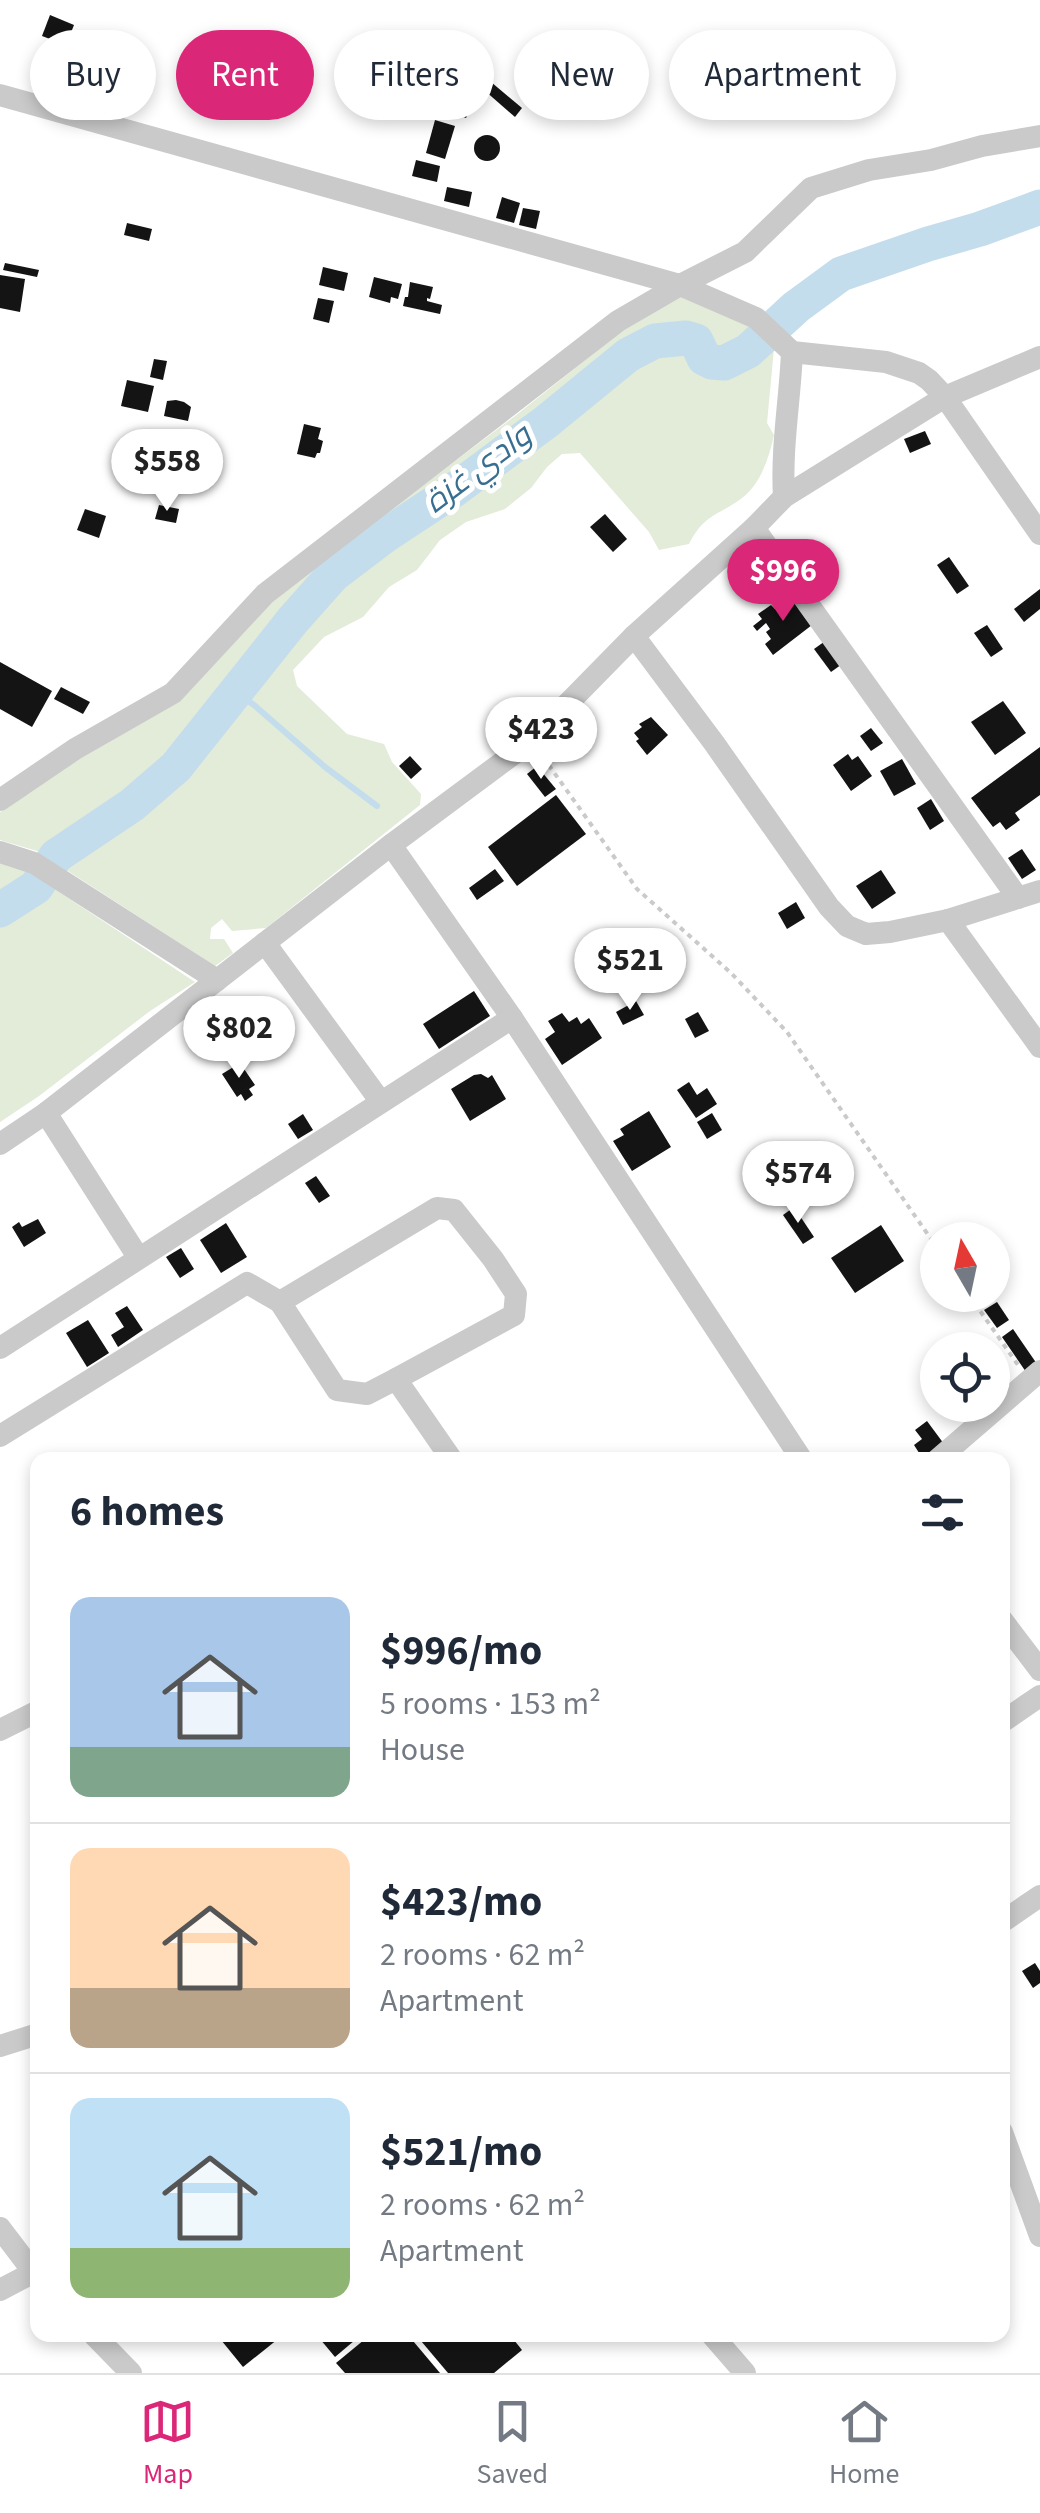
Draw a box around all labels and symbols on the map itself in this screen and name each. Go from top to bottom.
water label: وادي غزة [414,412,544,525]
pin: $558 [108,429,226,514]
pin: $996 [724,539,842,624]
pin: $423 [482,697,600,782]
pin: $521 [571,928,689,1013]
pin: $802 [180,996,298,1081]
pin: $574 [739,1141,857,1226]
north arrow [920,1222,1010,1312]

